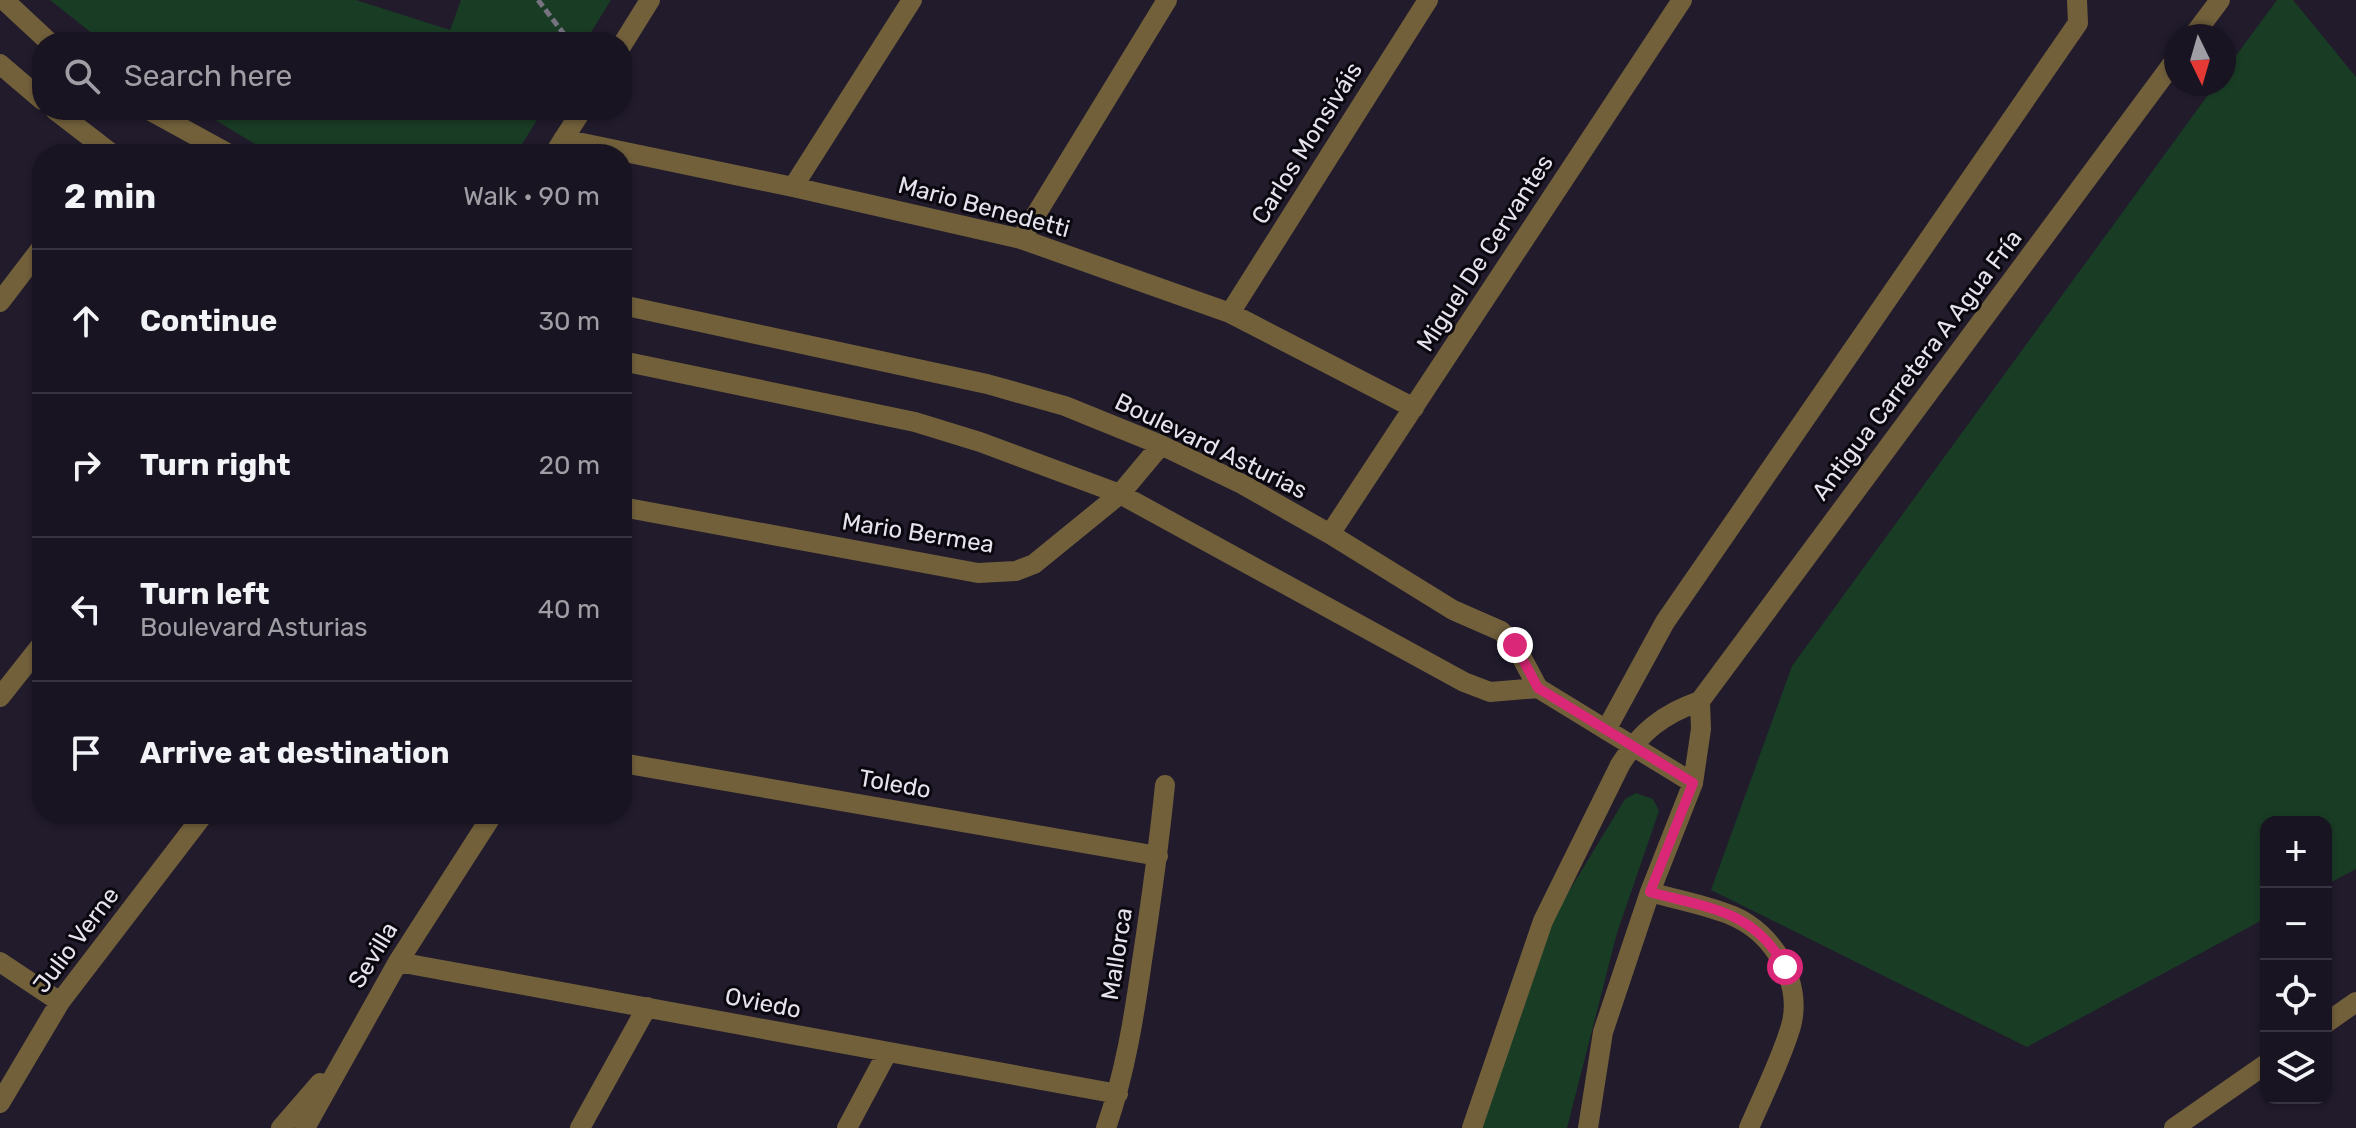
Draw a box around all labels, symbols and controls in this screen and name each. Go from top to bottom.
north arrow [2164,24,2236,96]
search box [32,32,632,120]
icon: search [60,54,104,98]
street label: Carlos Monsiváis [1246,57,1368,229]
text: Search here [124,58,292,94]
street label: Miguel De Cervantes [1411,149,1559,357]
street label: Mario Benedetti [895,171,1073,243]
text: 2 min [64,176,156,217]
text: Walk · 90 m [463,181,600,212]
street label: Antigua Carretera A Agua Fría [1806,224,2028,506]
icon: ahead [64,299,108,343]
text: Continue [140,303,277,339]
text: 30 m [538,306,600,337]
street label: Boulevard Asturias [1110,387,1312,505]
icon: right [64,443,108,487]
text: Turn right [140,447,291,483]
text: 20 m [539,450,600,481]
street label: Mario Bermea [840,507,996,559]
text: Turn left [140,576,270,612]
icon: left [64,587,108,631]
text: 40 m [538,594,600,625]
text: Boulevard Asturias [140,612,368,643]
route end [1497,627,1533,663]
icon: arrive [64,731,108,775]
text: Arrive at destination [140,735,450,771]
street label: Toledo [857,764,933,804]
map controls [2260,816,2332,1104]
button: + [2260,816,2332,888]
street label: Julio Verne [27,882,125,998]
button: − [2260,888,2332,960]
street label: Mallorca [1096,906,1138,1002]
street label: Sevilla [342,917,404,993]
route start [1767,949,1803,985]
button: locate [2260,960,2332,1032]
street label: Oviedo [723,982,803,1024]
button: layers [2260,1032,2332,1104]

